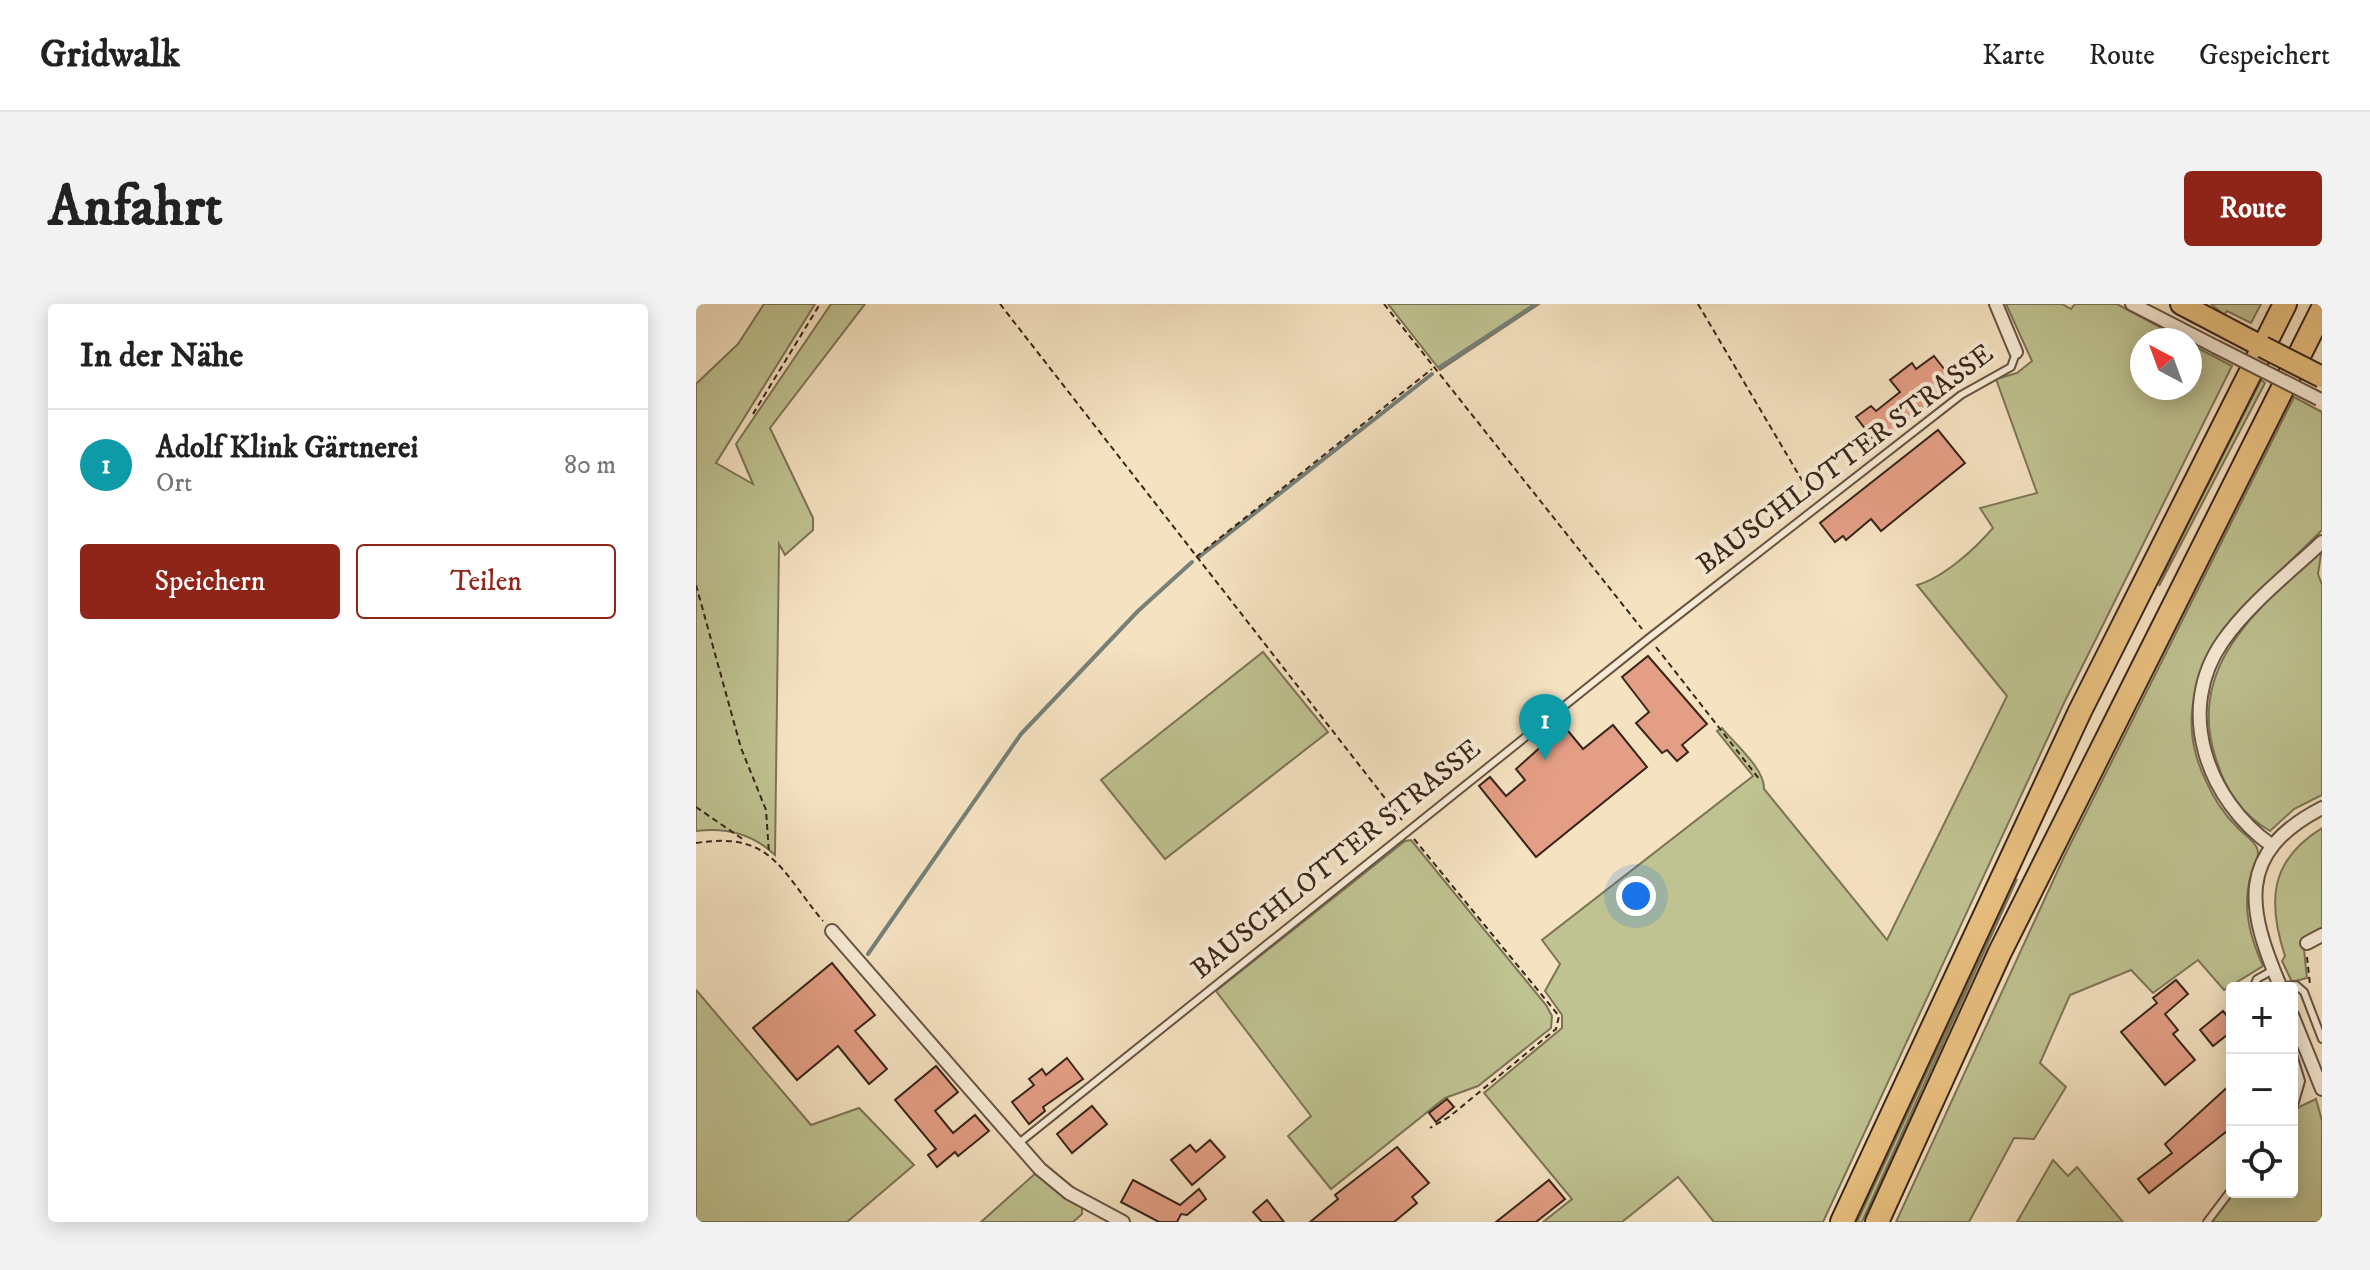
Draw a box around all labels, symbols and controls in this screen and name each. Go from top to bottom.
text: Gridwalk [40,31,180,79]
text: Karte [1982,38,2045,73]
text: Route [2089,38,2155,73]
text: Gespeichert [2199,38,2330,73]
button: Route [2184,171,2322,246]
text: Anfahrt [48,173,223,243]
north arrow [2130,328,2202,400]
text: In der Nähe [80,335,243,377]
street label: BAUSCHLOTTER STRASSE [1690,336,2000,582]
text: Adolf Klink Gärtnerei [156,430,418,467]
text: 1 [101,449,111,482]
text: 80 m [564,449,616,482]
text: Ort [156,467,192,500]
button: Speichern [80,544,340,619]
button: Teilen [356,544,616,619]
pin: 1 [1519,694,1571,760]
street label: BAUSCHLOTTER STRASSE [1184,731,1488,987]
your location [1616,876,1656,916]
map controls [2226,982,2298,1198]
button: + [2226,982,2298,1054]
button: − [2226,1054,2298,1126]
button: locate [2226,1126,2298,1198]

